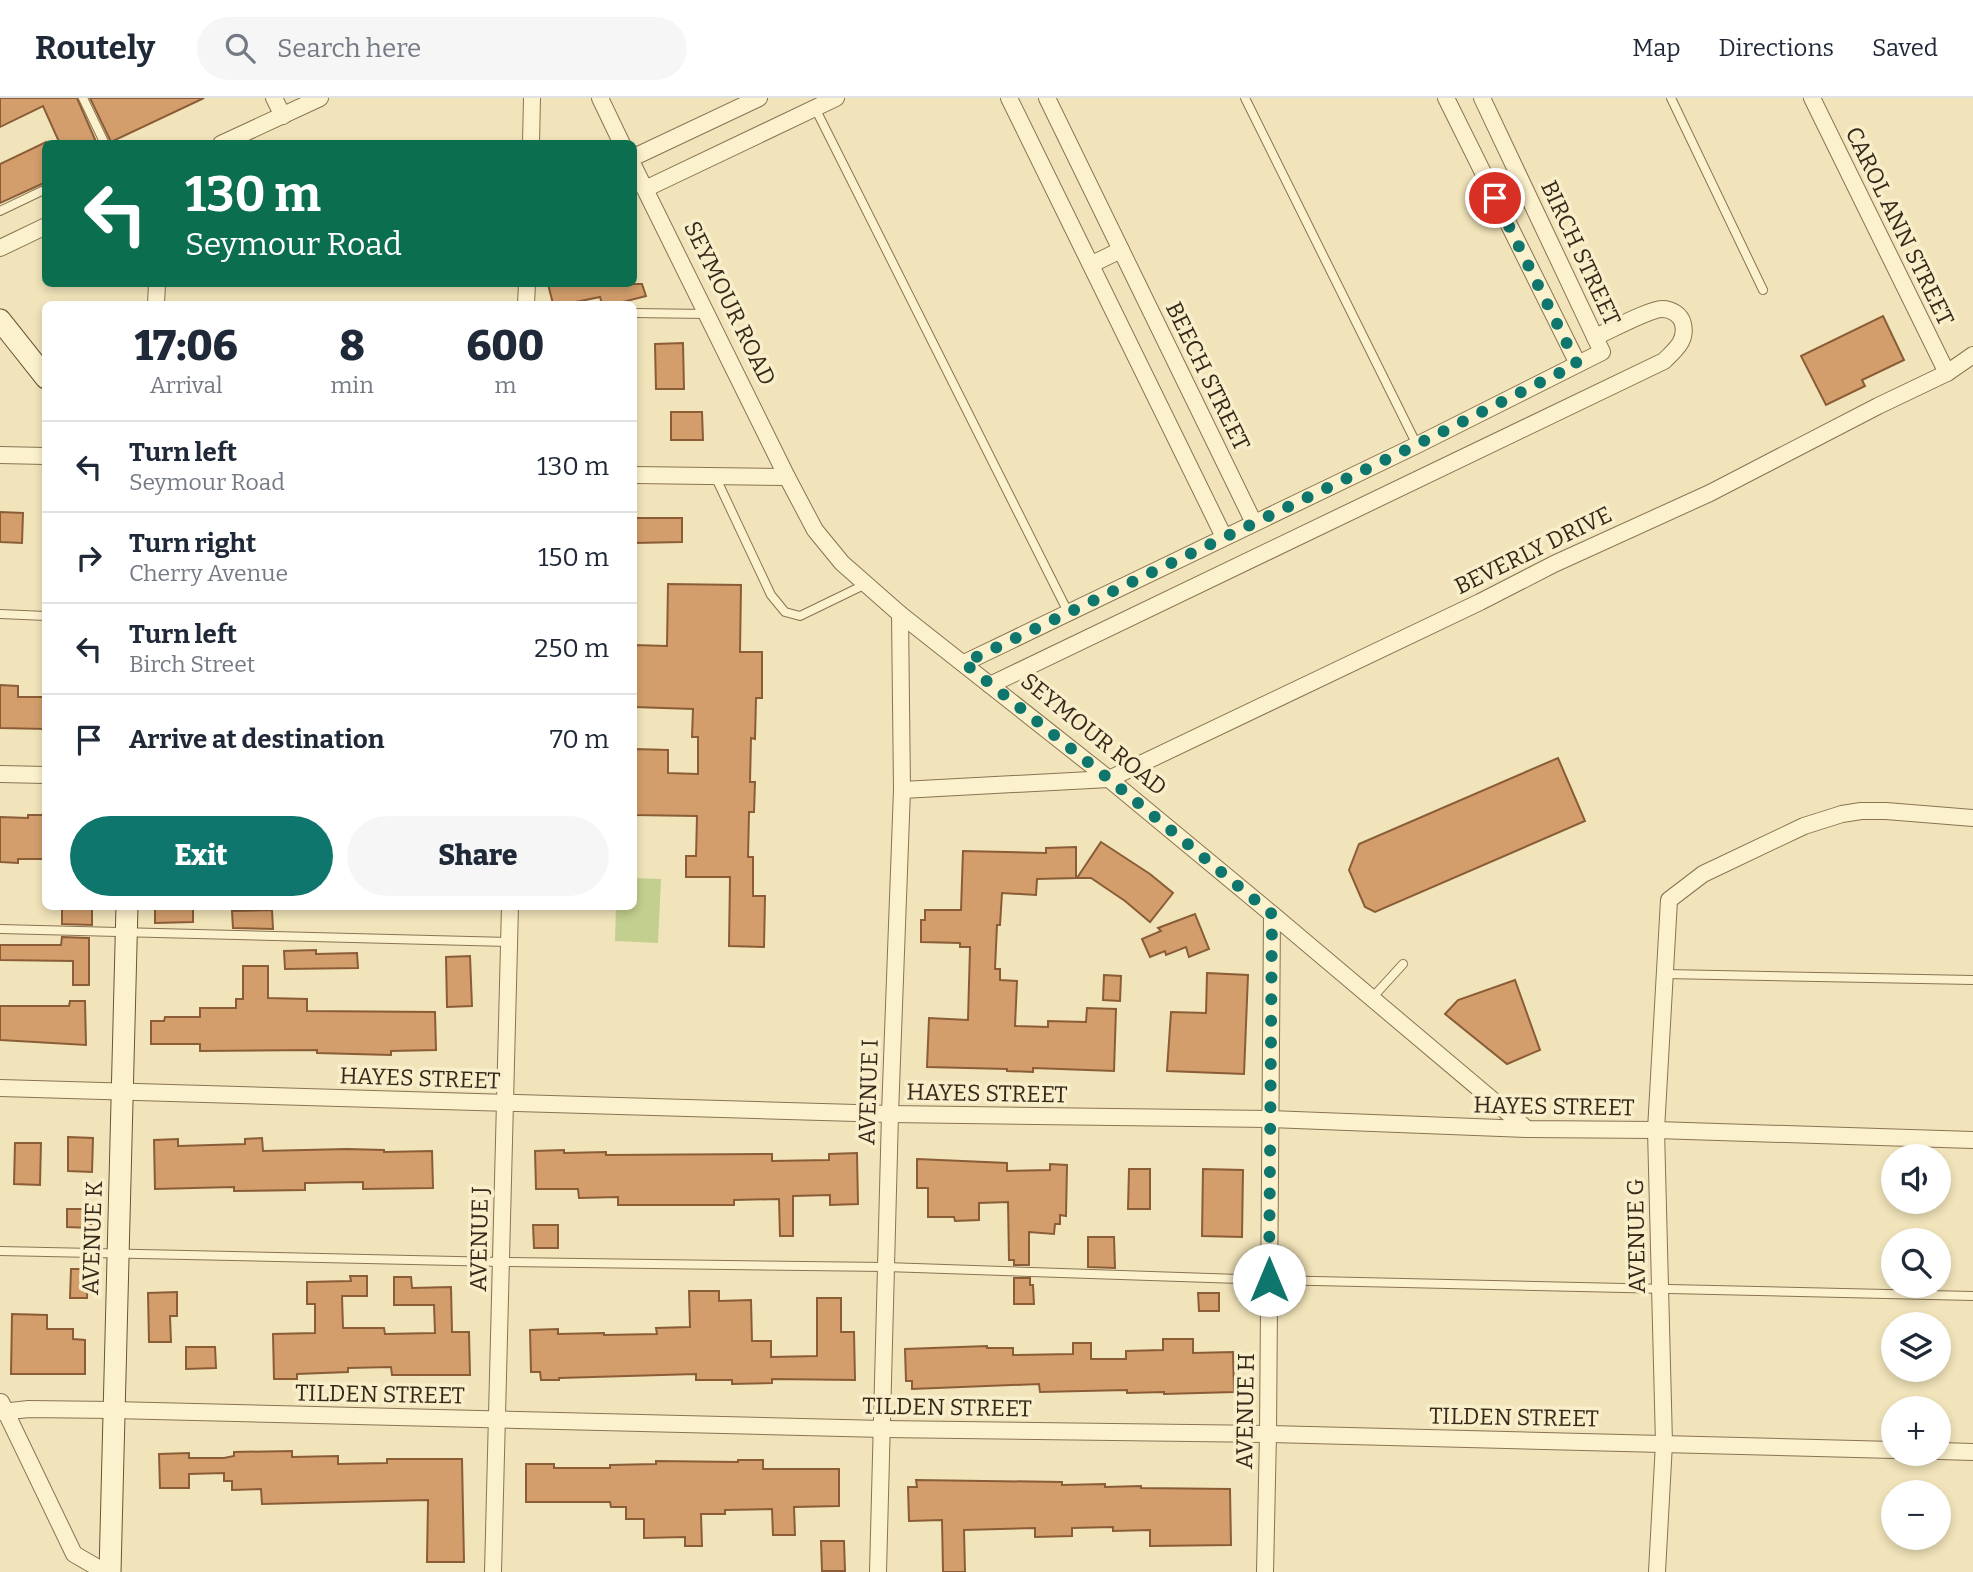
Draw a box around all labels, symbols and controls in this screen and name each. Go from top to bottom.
search box [197,17,687,80]
text: Routely [35,28,155,68]
icon: search [221,29,259,67]
text: Search here [277,33,421,64]
text: Map [1632,34,1681,62]
text: Directions [1719,34,1834,62]
text: Saved [1872,34,1938,62]
street label: CAROL ANN STREET [1840,122,1960,330]
text: 130 m [185,165,321,224]
icon: left [70,168,161,259]
pin [1465,168,1525,228]
street label: BIRCH STREET [1535,176,1627,330]
icon: arrive [1476,179,1514,217]
street label: SEYMOUR ROAD [678,216,782,390]
text: Seymour Road [185,225,402,263]
street label: BEECH STREET [1160,297,1256,455]
text: 17:06 [135,321,238,371]
text: 8 [339,321,365,371]
text: 600 [466,321,544,371]
text: Arrival [150,371,223,399]
text: min [330,371,374,399]
text: m [494,371,516,399]
text: Turn left [129,437,237,468]
icon: left [70,448,108,486]
text: 130 m [537,451,609,482]
text: Seymour Road [129,468,285,496]
street label: BEVERLY DRIVE [1450,500,1616,600]
text: Turn right [129,528,256,559]
icon: right [70,539,108,577]
text: 150 m [538,542,609,573]
text: Cherry Avenue [129,559,288,587]
text: Turn left [129,619,237,650]
icon: left [70,630,108,668]
text: 250 m [534,633,609,664]
text: Birch Street [129,650,255,678]
street label: SEYMOUR ROAD [1016,667,1172,801]
icon: arrive [70,721,108,759]
text: Arrive at destination [129,724,384,755]
text: 70 m [550,724,609,755]
button: Exit [70,816,333,896]
button: Share [347,816,609,896]
street label: AVENUE I [852,1039,884,1145]
street label: HAYES STREET [339,1061,501,1095]
street label: HAYES STREET [906,1078,1068,1108]
street label: HAYES STREET [1473,1091,1635,1121]
map controls [1881,1144,1951,1550]
button: sound [1881,1144,1951,1214]
street label: AVENUE G [1621,1178,1651,1294]
street label: AVENUE K [76,1180,108,1296]
street label: AVENUE J [464,1186,494,1292]
button: search [1881,1228,1951,1298]
position arrow [1232,1243,1306,1317]
button: layers [1881,1312,1951,1382]
street label: AVENUE H [1230,1353,1260,1469]
street label: TILDEN STREET [295,1379,465,1409]
street label: TILDEN STREET [862,1392,1032,1422]
button: + [1881,1396,1951,1466]
street label: TILDEN STREET [1429,1402,1599,1432]
button: − [1881,1480,1951,1550]

